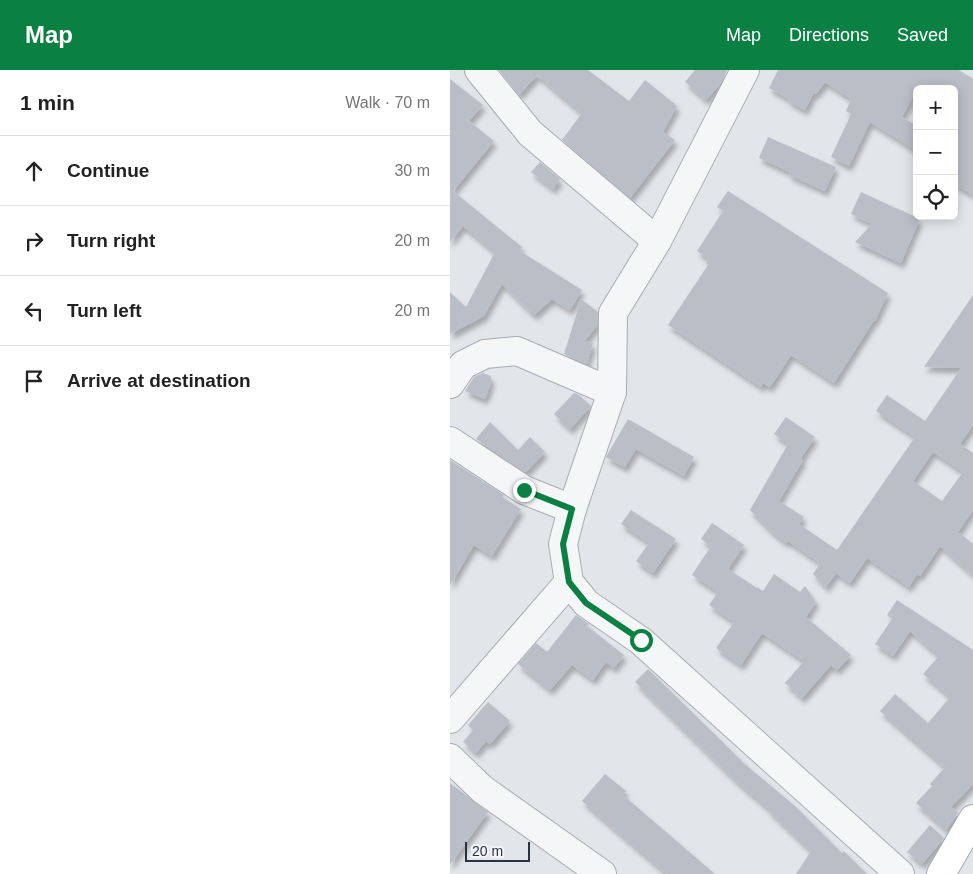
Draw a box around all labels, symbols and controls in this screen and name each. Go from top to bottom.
text: Map [25,21,73,48]
text: Map [726,25,761,45]
text: Directions [789,25,869,45]
text: Saved [897,25,948,45]
map controls [913,85,958,220]
button: + [913,85,958,130]
text: 1 min [20,91,75,114]
text: Walk · 70 m [345,94,430,111]
button: − [913,130,958,175]
icon: ahead [20,157,48,185]
text: Continue [67,160,149,181]
text: 30 m [394,162,430,179]
button: locate [913,175,958,220]
icon: right [20,227,48,255]
text: Turn right [67,230,155,251]
text: 20 m [394,232,430,249]
icon: left [20,297,48,325]
text: Turn left [67,300,142,321]
text: 20 m [394,302,430,319]
icon: arrive [20,367,48,395]
text: Arrive at destination [67,370,251,391]
route end [513,479,536,502]
route start [630,629,653,652]
scale bar [465,839,530,862]
text: 20 m [472,843,503,859]

